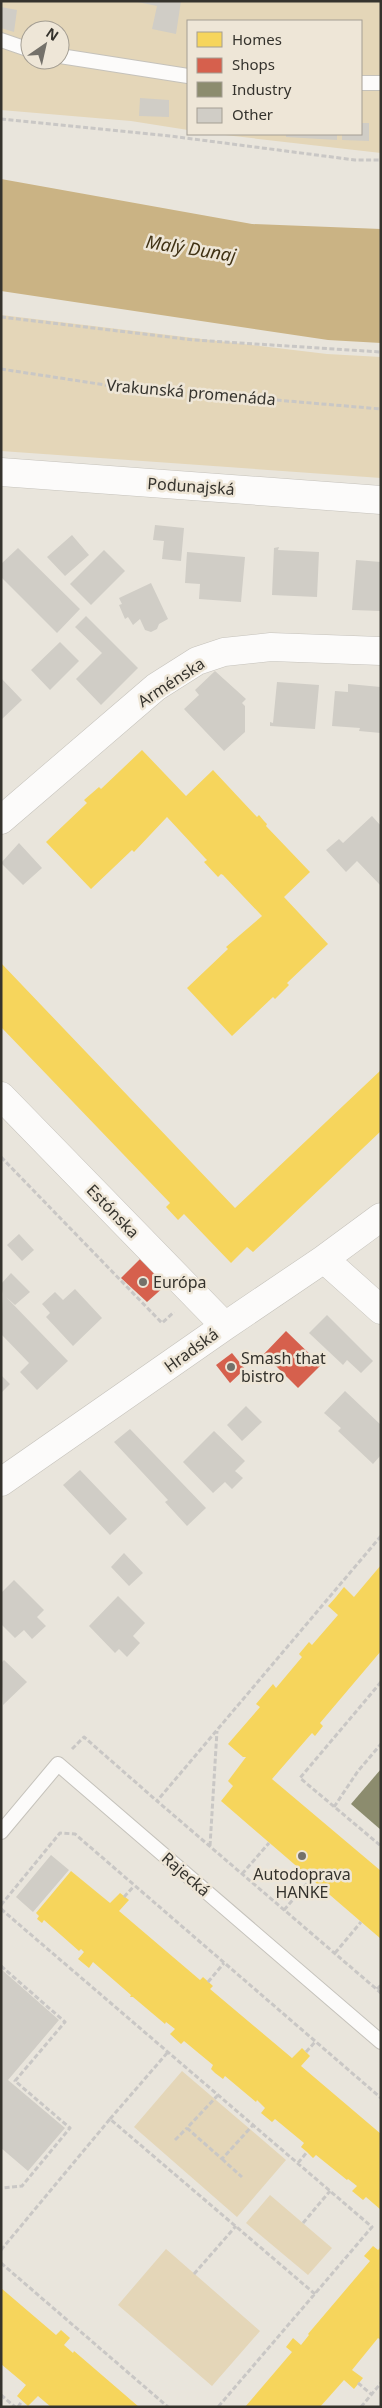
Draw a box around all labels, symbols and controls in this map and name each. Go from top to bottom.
north arrow [20,20,70,70]
legend [187,20,362,135]
text: N [43,23,63,45]
text: Homes [232,29,282,49]
text: Shops [232,54,275,74]
text: Industry [232,79,292,99]
text: Other [232,104,273,124]
water label: Malý Dunaj [144,229,238,267]
street label: Vrakunská promenáda [105,374,277,410]
street label: Podunajská [147,472,235,500]
street label: Arménska [133,652,209,712]
street label: Estónska [82,1179,144,1243]
place label: Európa [153,1271,207,1293]
marker: Európa [137,1276,149,1288]
street label: Hradská [159,1323,223,1377]
place label: Smash that bistro [241,1347,326,1387]
marker: Smash that bistro [225,1361,237,1373]
street label: Rajecká [157,1847,215,1901]
marker: Autodoprava HANKE [296,1850,308,1862]
place label: Autodoprava HANKE [253,1863,351,1903]

